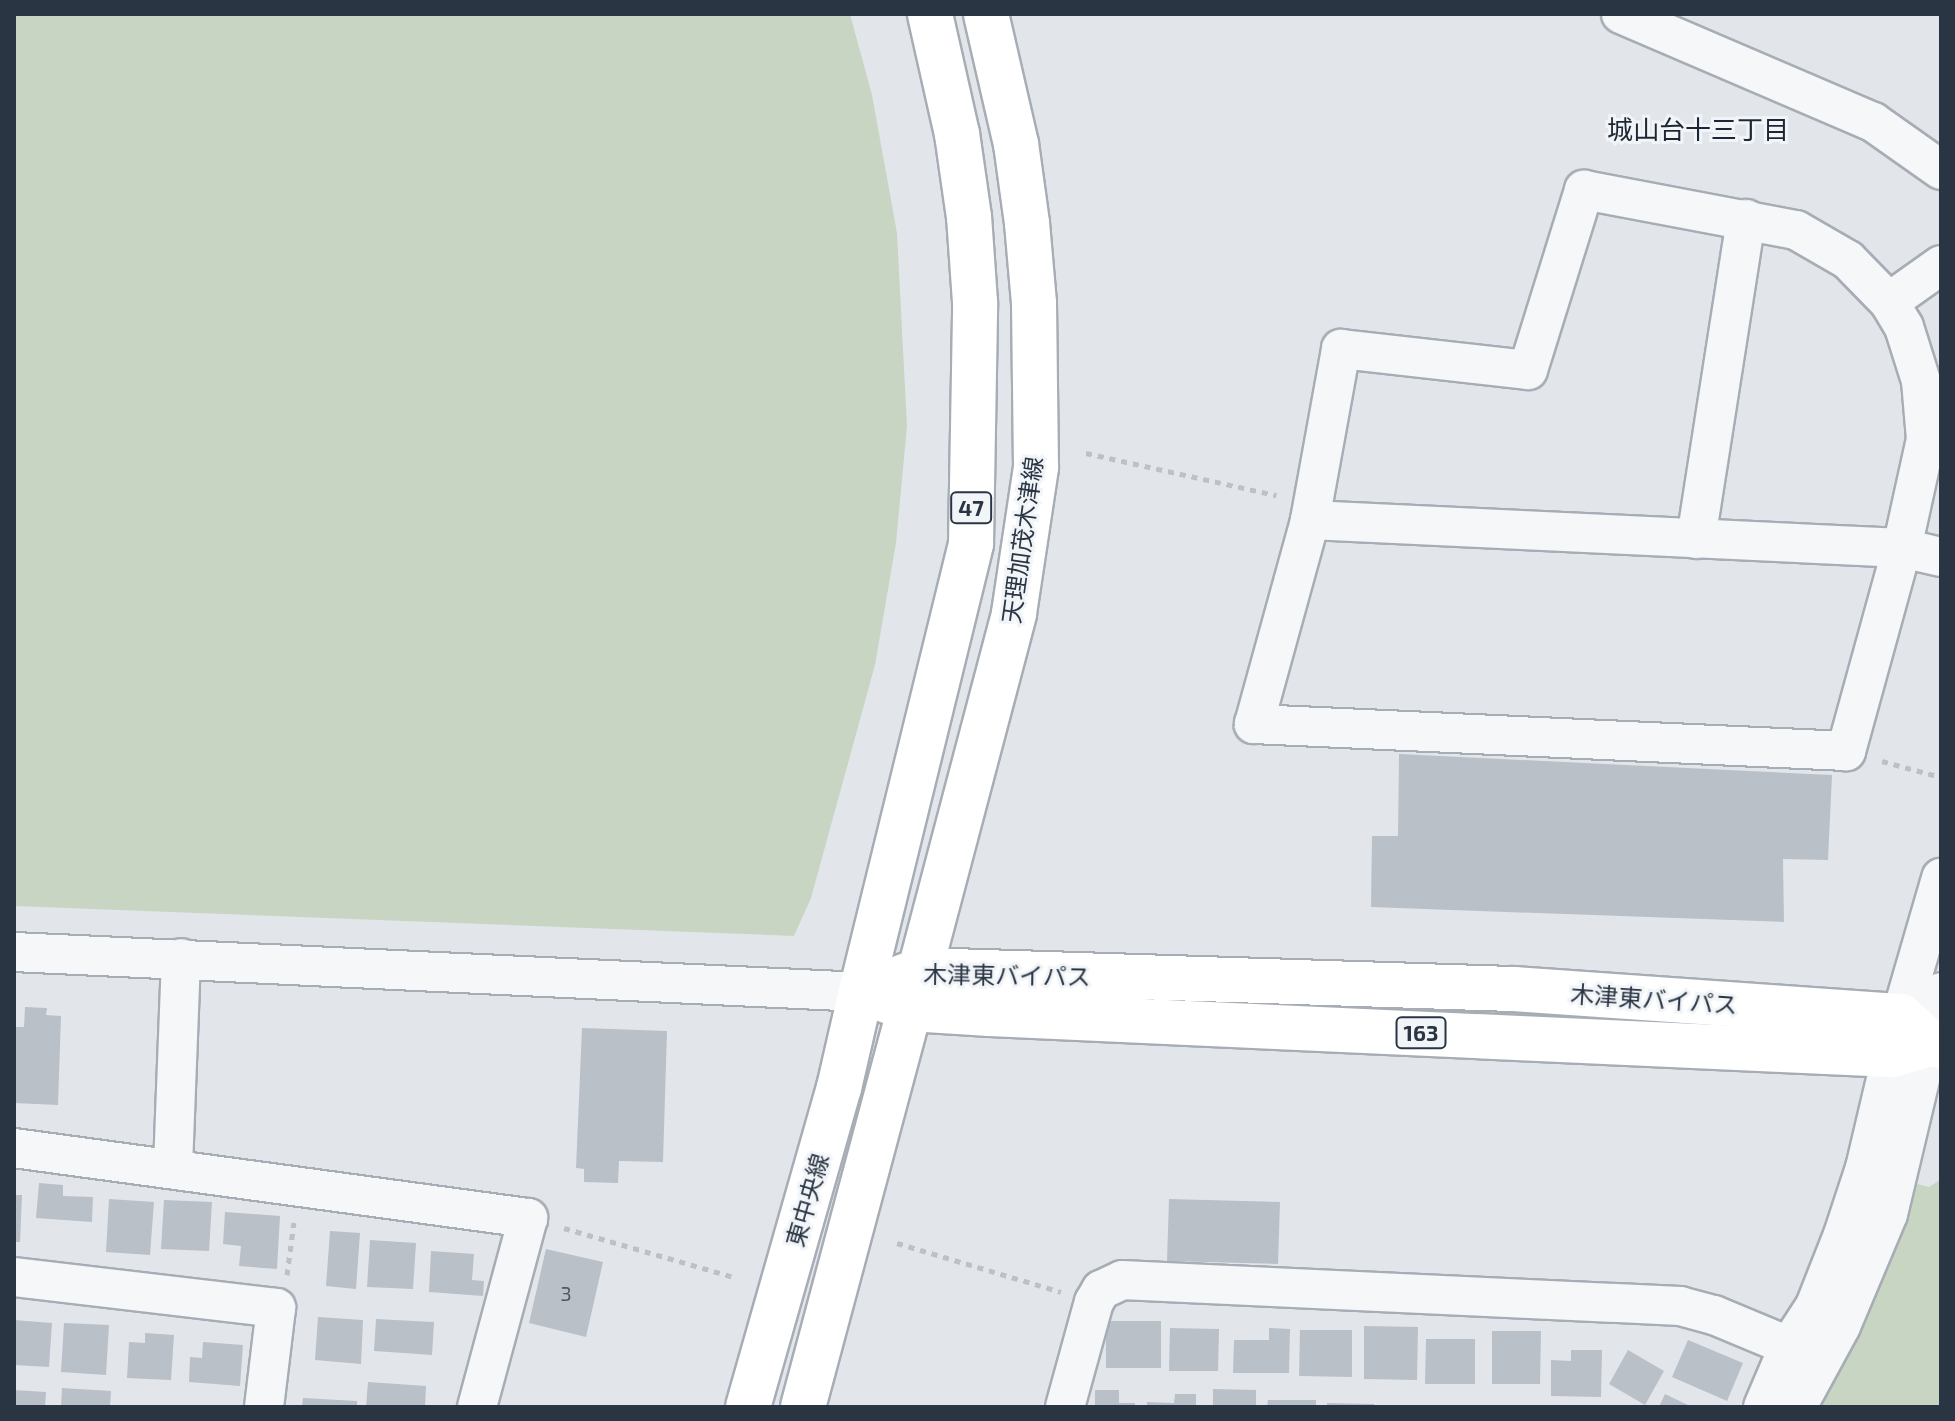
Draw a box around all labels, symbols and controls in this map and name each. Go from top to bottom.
district label: 城山台十三丁目 [1607,113,1789,145]
street label: 天理加茂木津線 [996,455,1048,625]
road number: 47 [949,490,993,526]
street label: 木津東バイパス [923,959,1091,991]
street label: 木津東バイパス [1569,979,1739,1019]
road number: 163 [1395,1015,1447,1051]
street label: 東中央線 [780,1150,834,1250]
house number: 3 [560,1281,572,1305]

